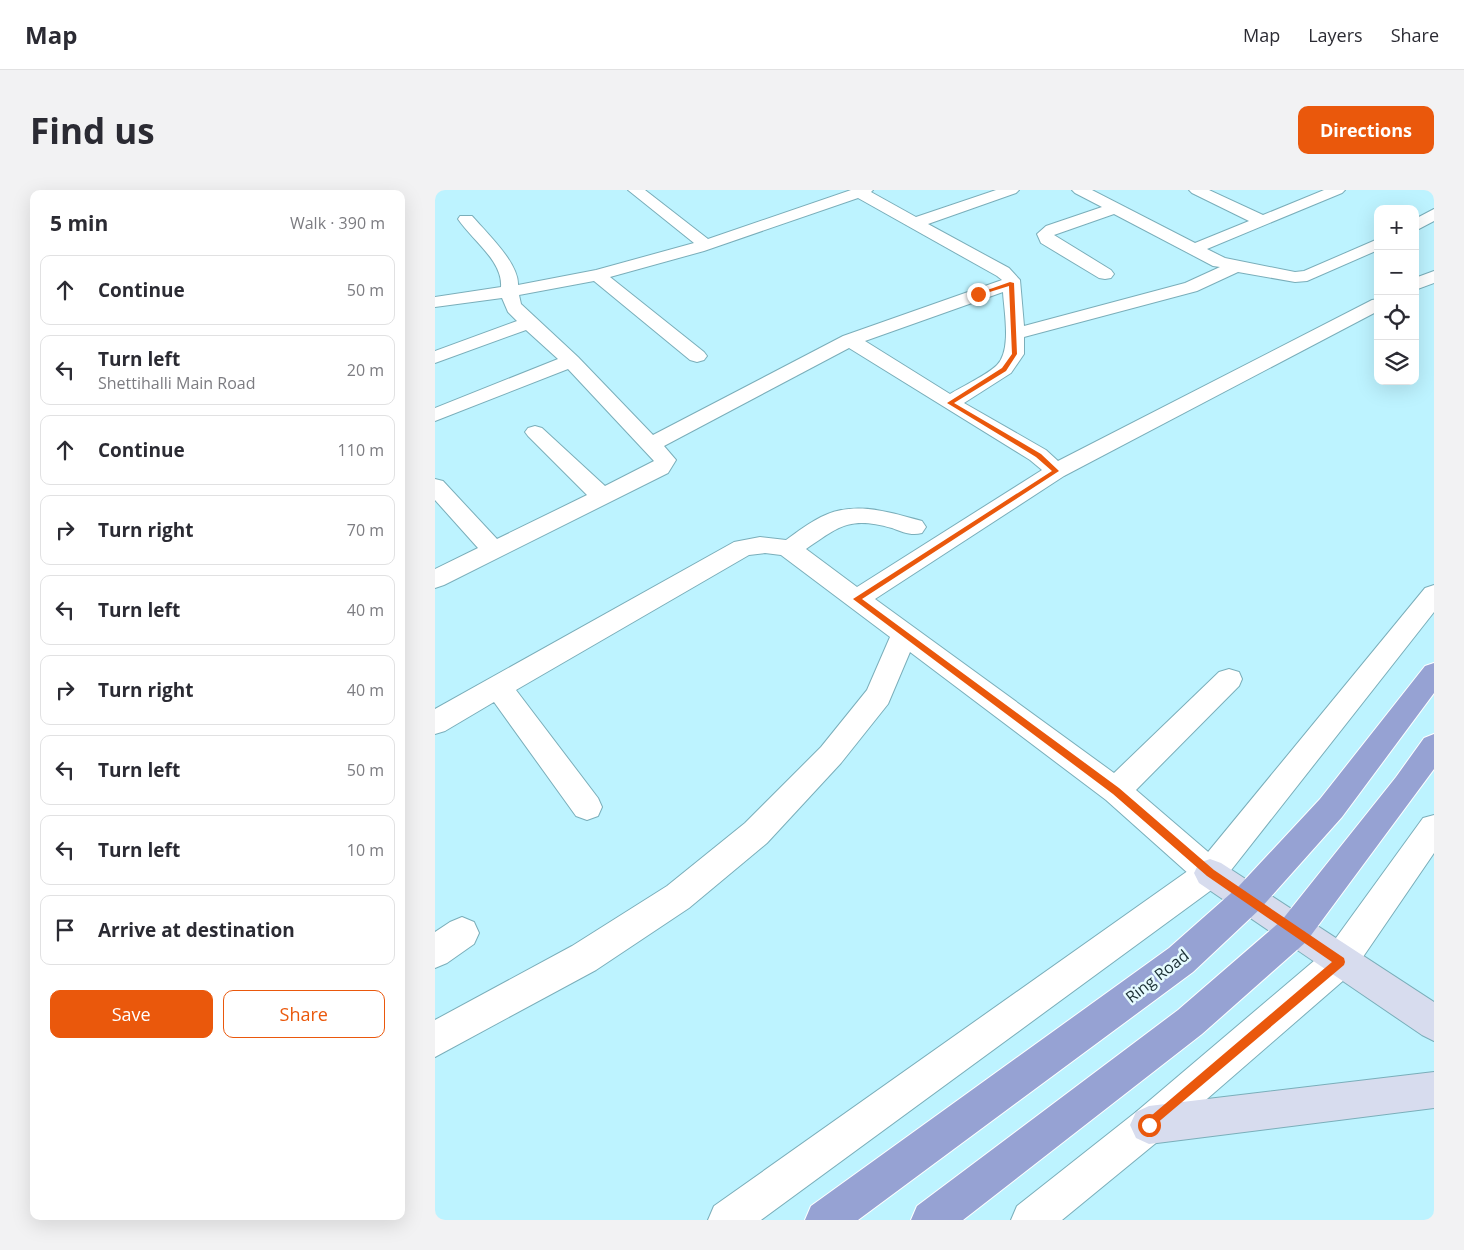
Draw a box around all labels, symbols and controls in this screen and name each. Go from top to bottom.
text: Map [25,18,77,51]
text: Map [1243,23,1280,47]
text: Layers [1308,23,1363,47]
text: Share [1391,23,1439,47]
button: Directions [1298,106,1434,154]
text: Find us [30,107,155,154]
map controls [1374,205,1419,385]
button: + [1374,205,1419,250]
text: 5 min [50,209,108,237]
text: Walk · 390 m [290,212,385,234]
button: − [1374,250,1419,295]
icon: ahead [51,276,79,304]
text: Continue [98,277,185,303]
text: 50 m [347,279,384,301]
route end [967,283,990,306]
button: locate [1374,295,1419,340]
button: layers [1374,340,1419,385]
text: Turn left [98,346,180,372]
icon: left [51,356,79,384]
text: 20 m [347,359,384,381]
text: Shettihalli Main Road [98,372,255,394]
icon: ahead [51,436,79,464]
text: Continue [98,437,185,463]
text: 110 m [338,439,384,461]
icon: right [51,516,79,544]
text: Turn right [98,517,193,543]
text: 70 m [347,519,384,541]
icon: left [51,596,79,624]
text: Turn left [98,597,180,623]
text: 40 m [347,599,384,621]
icon: right [51,676,79,704]
text: Turn right [98,677,193,703]
text: 40 m [347,679,384,701]
icon: left [51,756,79,784]
text: Turn left [98,757,180,783]
text: 50 m [347,759,384,781]
icon: left [51,836,79,864]
text: Turn left [98,837,180,863]
text: 10 m [347,839,384,861]
icon: arrive [51,916,79,944]
text: Arrive at destination [98,917,295,943]
street label: Ring Road [1121,944,1193,1008]
button: Save [50,990,213,1038]
button: Share [223,990,385,1038]
route start [1138,1114,1161,1137]

